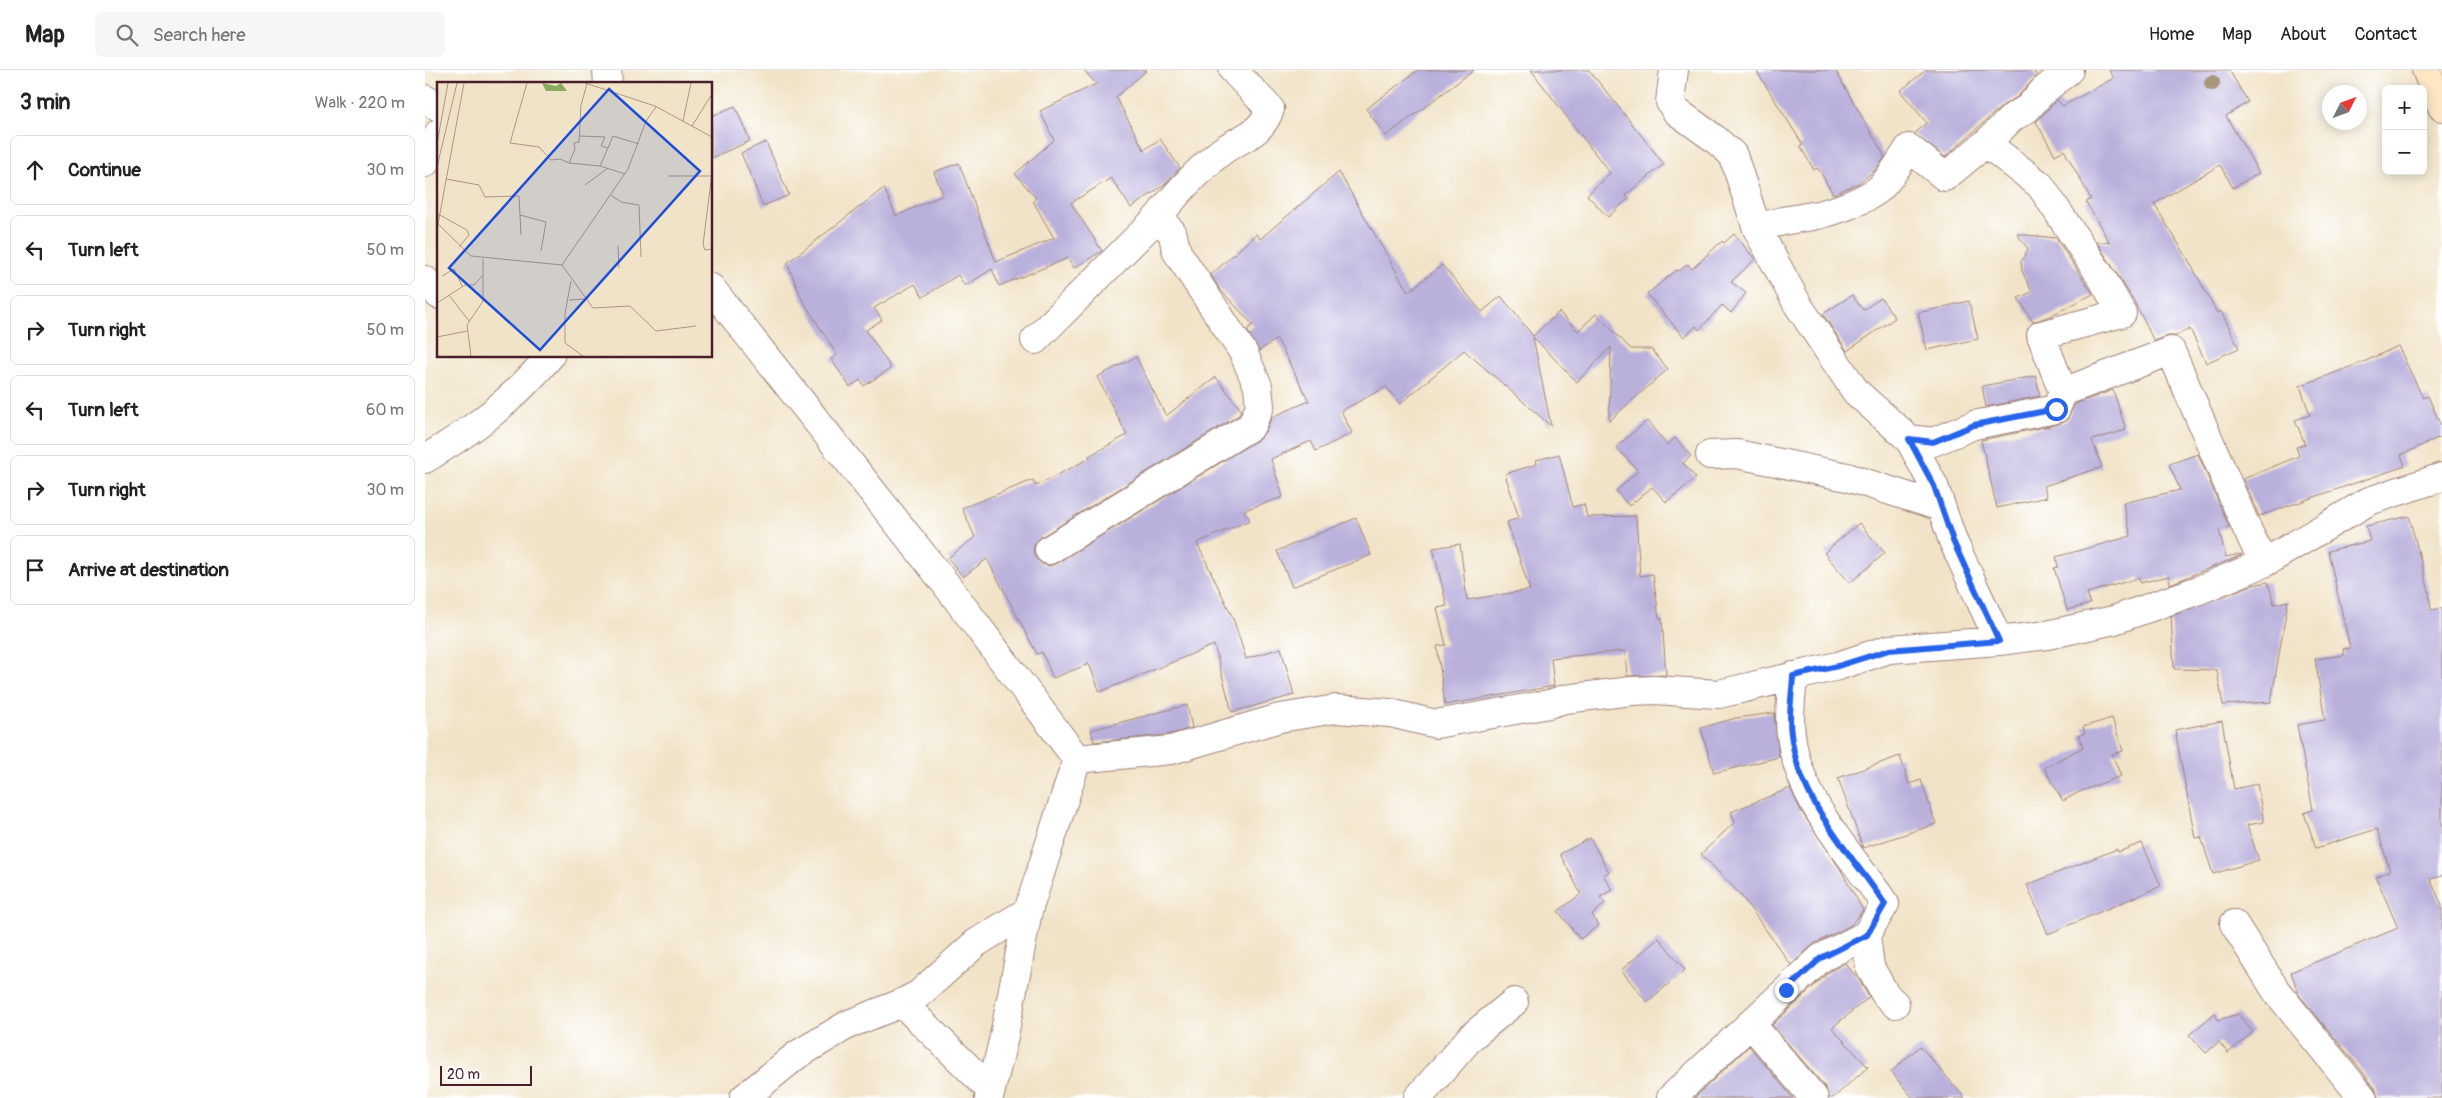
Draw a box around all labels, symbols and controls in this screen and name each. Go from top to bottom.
search box [95,12,445,57]
text: Map [25,20,65,49]
icon: search [113,21,141,49]
text: Search here [153,23,246,47]
text: Home [2149,23,2194,46]
text: Map [2222,23,2252,46]
text: About [2280,23,2326,46]
text: Contact [2354,23,2417,46]
inset map [437,82,713,358]
north arrow [2322,85,2367,130]
map controls [2382,85,2427,175]
button: + [2382,85,2427,130]
text: 3 min [20,89,70,116]
text: Walk · 220 m [315,93,405,113]
button: − [2382,130,2427,175]
icon: ahead [21,156,49,184]
text: Continue [68,158,141,182]
text: 30 m [366,160,404,180]
icon: left [21,236,49,264]
text: Turn left [68,238,138,262]
text: 50 m [367,240,404,260]
icon: right [21,316,49,344]
text: Turn right [68,318,146,342]
text: 50 m [367,320,404,340]
icon: left [21,396,49,424]
text: Turn left [68,398,138,422]
route start [2045,398,2068,421]
text: 60 m [366,400,404,420]
icon: right [21,476,49,504]
text: Turn right [68,478,146,502]
text: 30 m [366,480,404,500]
icon: arrive [21,556,49,584]
text: Arrive at destination [68,558,229,582]
route end [1775,979,1798,1002]
scale bar [440,1063,533,1086]
text: 20 m [447,1066,480,1083]

